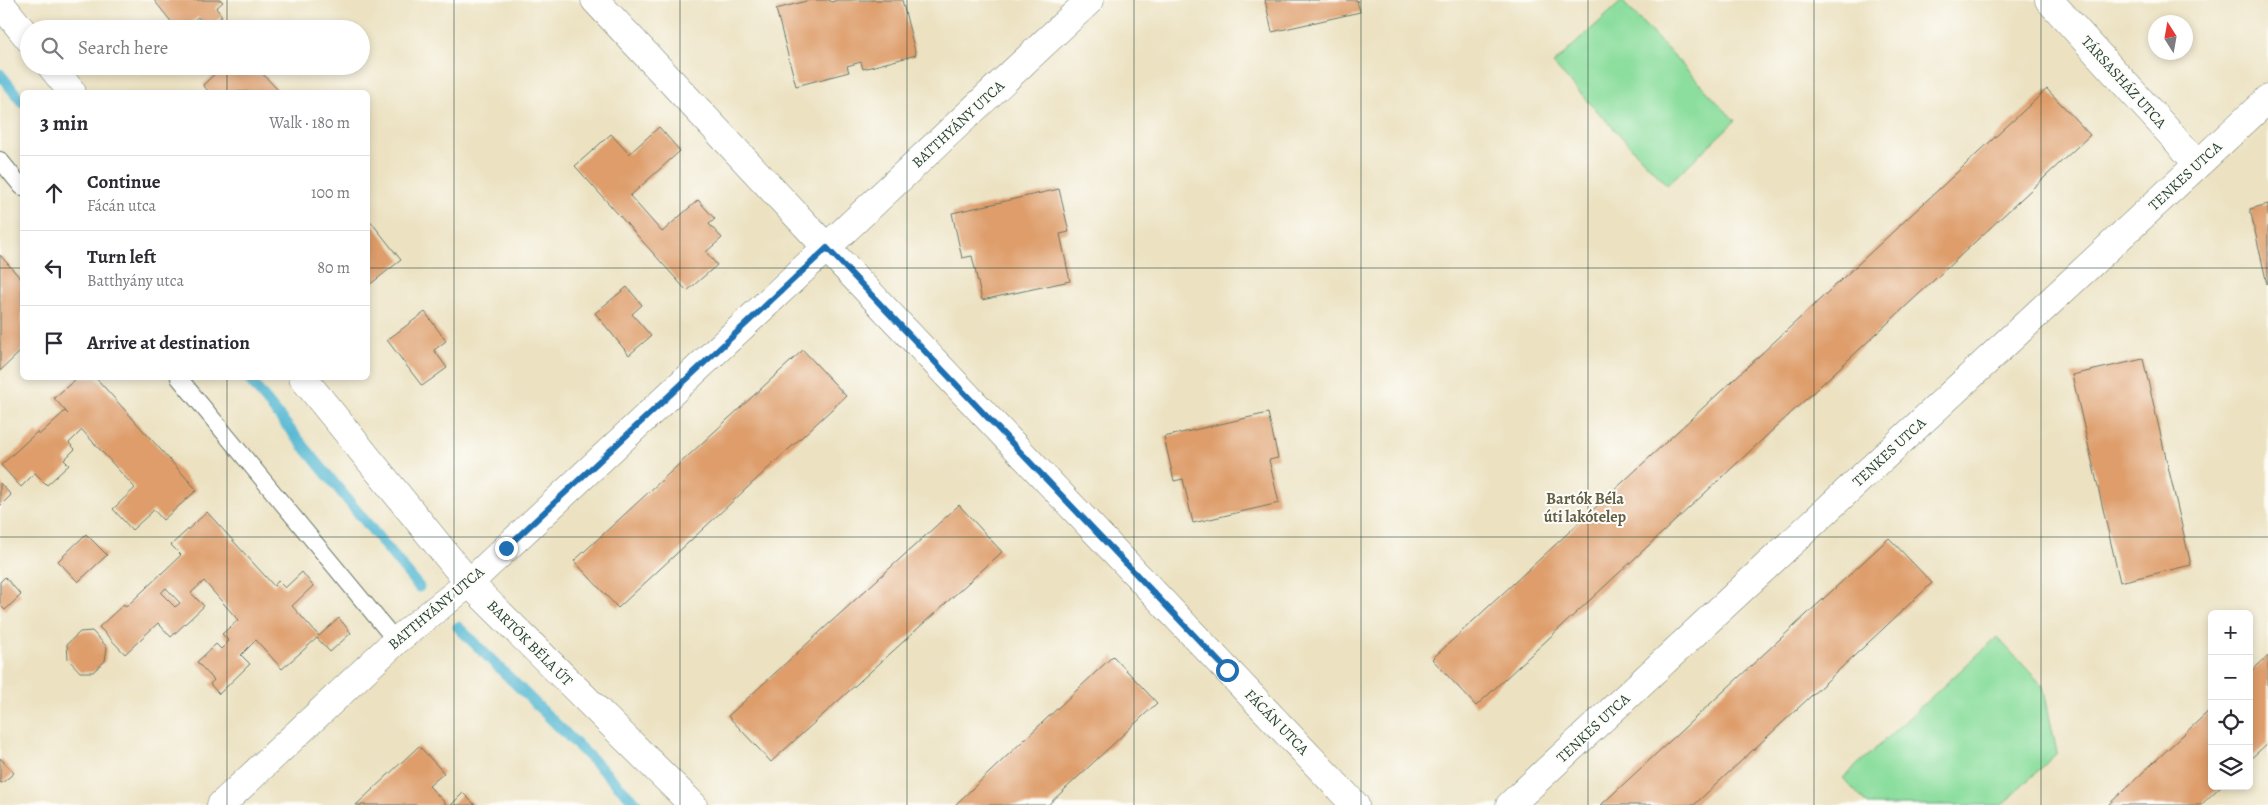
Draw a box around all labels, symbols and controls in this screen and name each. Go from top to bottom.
north arrow [2148,15,2193,60]
search box [20,20,370,75]
street label: TÁRSASHÁZ UTCA [2077,31,2171,133]
icon: search [38,34,66,62]
text: Search here [78,35,168,61]
street label: BATTHYÁNY UTCA [907,76,1009,172]
text: 3 min [40,109,88,137]
text: Walk · 180 m [269,112,350,134]
street label: TENKES UTCA [2144,137,2226,215]
text: Continue [87,169,161,195]
icon: ahead [40,179,68,207]
text: 100 m [311,182,350,204]
text: Fácán utca [87,195,156,217]
text: Turn left [87,244,156,270]
icon: left [40,254,68,282]
text: 80 m [317,257,350,279]
text: Batthyány utca [87,270,184,292]
icon: arrive [40,329,68,357]
text: Arrive at destination [87,330,250,356]
street label: TENKES UTCA [1848,413,1930,491]
district label: Bartók Béla úti lakótelep [1544,488,1627,528]
route end [495,537,518,560]
street label: BATTHYÁNY UTCA [384,562,488,654]
street label: BARTÓK BÉLA ÚT [483,596,578,691]
map controls [2208,610,2253,790]
button: + [2208,610,2253,655]
button: − [2208,655,2253,700]
route start [1216,659,1239,682]
street label: FÁCÁN UTCA [1241,685,1314,759]
street label: TENKES UTCA [1552,689,1634,767]
button: locate [2208,700,2253,745]
button: layers [2208,745,2253,790]

